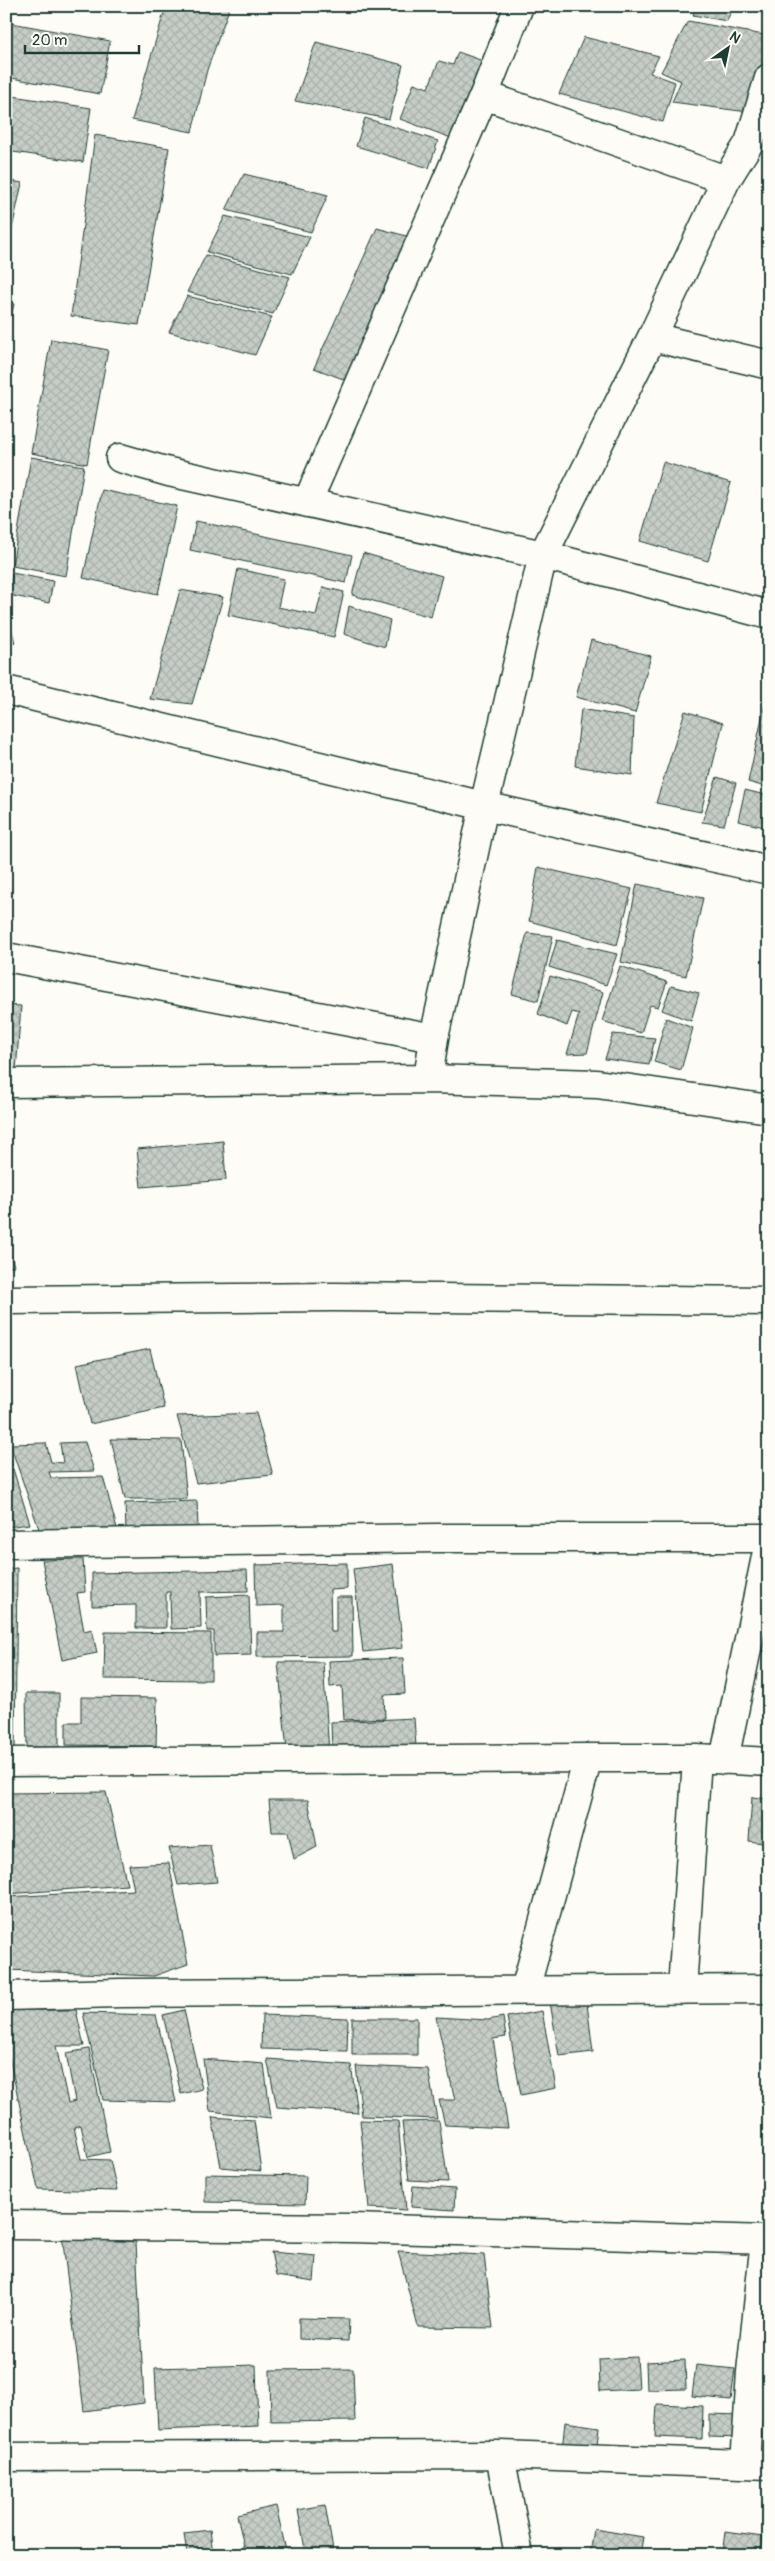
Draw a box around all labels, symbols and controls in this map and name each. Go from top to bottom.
scale bar [25,22,139,54]
north arrow [702,22,752,72]
text: N [726,28,743,47]
text: 20 m [32,31,67,50]

